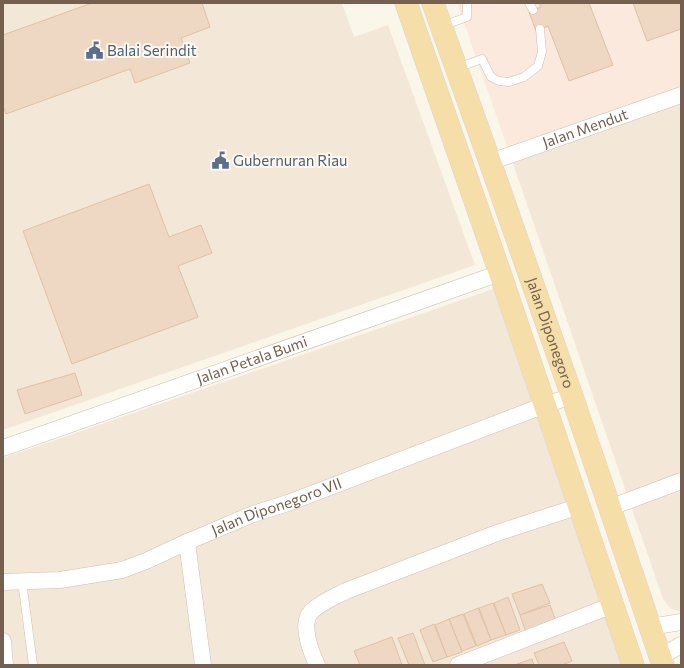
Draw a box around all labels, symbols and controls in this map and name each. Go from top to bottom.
public building icon: Balai Serindit [84,41,104,61]
place label: Balai Serindit [107,41,197,59]
street label: Jalan Mendut [540,104,630,151]
public building icon: Gubernuran Riau [210,151,230,171]
place label: Gubernuran Riau [233,151,347,169]
street label: Jalan Diponegoro [523,275,579,390]
street label: Jalan Petala Bumi [194,332,309,387]
street label: Jalan Diponegoro VII [208,473,344,539]

